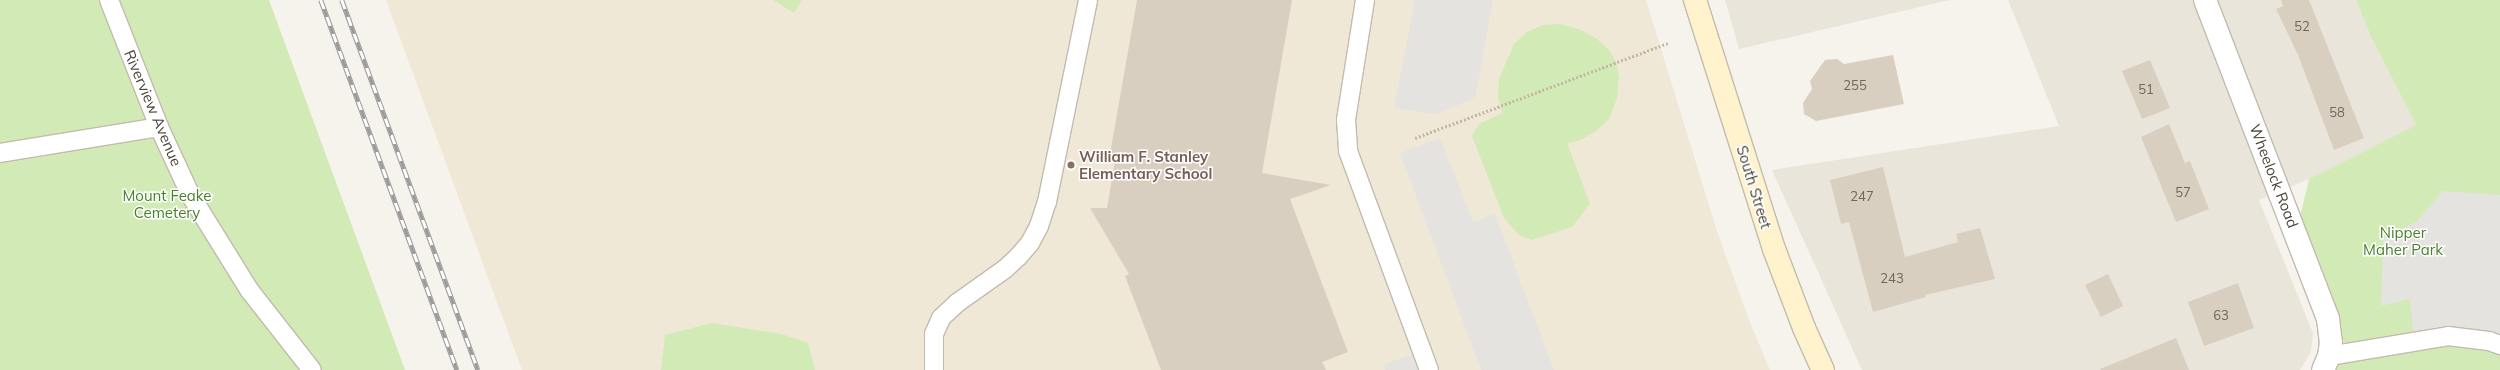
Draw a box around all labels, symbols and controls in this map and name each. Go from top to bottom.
house number: 52 [2294,18,2310,34]
street label: Riverview Avenue [120,47,186,169]
house number: 255 [1843,77,1867,93]
house number: 51 [2138,81,2154,97]
house number: 58 [2329,104,2345,120]
street label: Wheelock Road [2246,122,2302,230]
street label: South Street [1733,143,1775,231]
place label: William F. Stanley Elementary School [1079,147,1212,182]
marker: William F. Stanley Elementary School [1066,160,1076,170]
house number: 57 [2175,184,2191,200]
park label: Mount Feake Cemetery [122,186,212,221]
house number: 247 [1850,188,1874,204]
park label: Nipper Maher Park [2363,223,2443,258]
house number: 243 [1880,270,1904,286]
house number: 63 [2213,307,2229,323]

